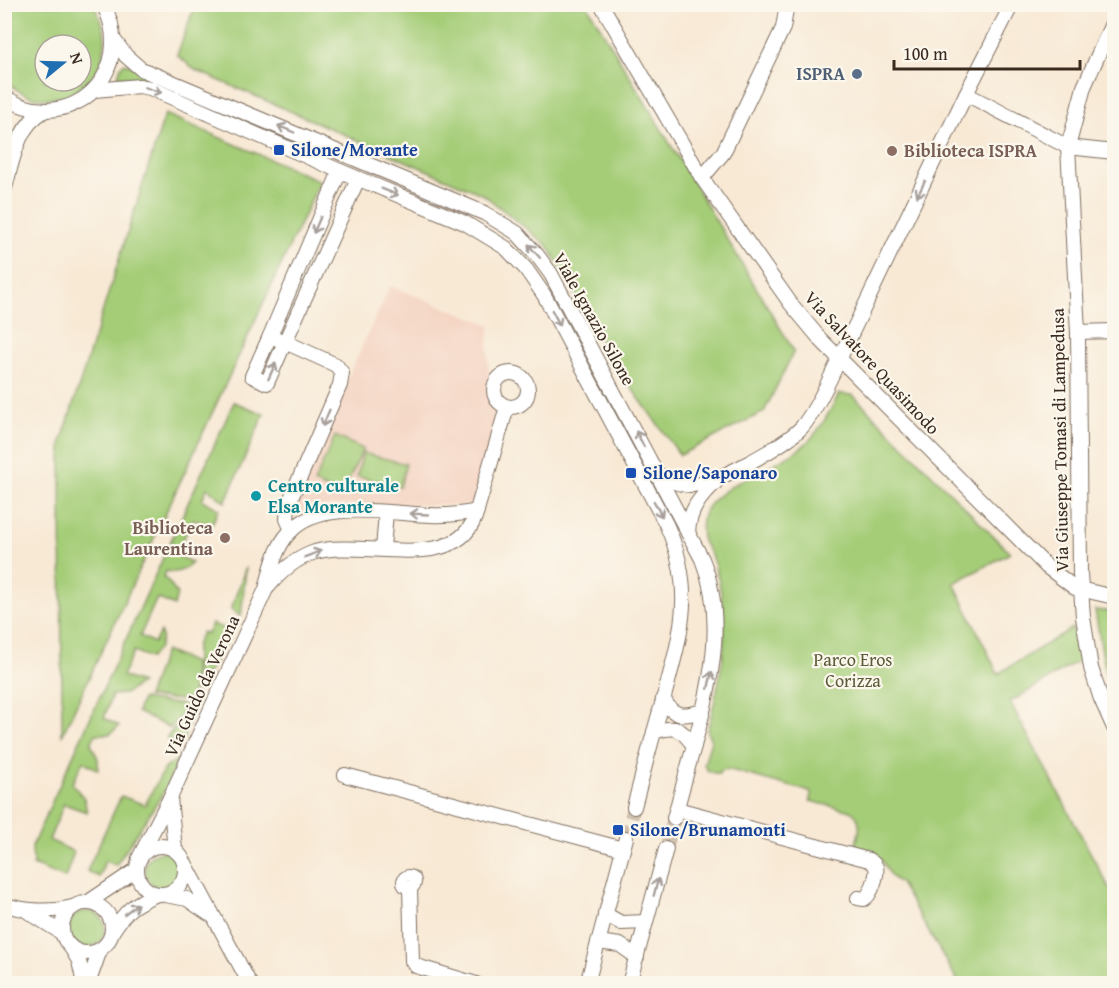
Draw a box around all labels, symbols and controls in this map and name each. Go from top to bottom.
north arrow [33,33,93,93]
scale bar [894,33,1080,71]
text: 100 m [903,40,948,67]
text: N [64,49,90,67]
place label: ISPRA [796,60,845,87]
marker: ISPRA [850,67,864,81]
one-way arrow [143,85,162,96]
one-way arrow [277,123,295,134]
place label: Silone/Morante [291,136,418,163]
place label: Biblioteca ISPRA [904,137,1038,164]
marker: Silone/Morante [272,143,286,157]
marker: Biblioteca ISPRA [885,144,899,158]
one-way arrow [914,179,926,197]
one-way arrow [380,187,399,198]
one-way arrow [311,215,322,234]
one-way arrow [527,244,541,259]
street label: Viale Ignazio Silone [547,247,642,390]
street label: Via Salvatore Quasimodo [798,285,946,441]
street label: Via Giuseppe Tomasi di Lampedusa [1044,307,1075,572]
one-way arrow [550,309,562,326]
one-way arrow [267,362,278,380]
one-way arrow [320,409,331,427]
one-way arrow [634,431,645,449]
place label: Silone/Saponaro [643,459,778,486]
marker: Silone/Saponaro [624,466,638,480]
place label: Centro culturale Elsa Morante [268,472,399,520]
marker: Centro culturale Elsa Morante [249,489,263,503]
one-way arrow [652,499,664,517]
one-way arrow [410,509,429,520]
place label: Biblioteca Laurentina [124,514,214,562]
marker: Biblioteca Laurentina [218,531,232,545]
one-way arrow [303,548,321,559]
street label: Via Guido da Verona [157,610,246,761]
park label: Parco Eros Corizza [813,646,893,694]
one-way arrow [705,671,716,691]
place label: Silone/Brunamonti [630,816,786,843]
marker: Silone/Brunamonti [611,823,625,837]
one-way arrow [650,877,662,896]
one-way arrow [123,902,139,915]

